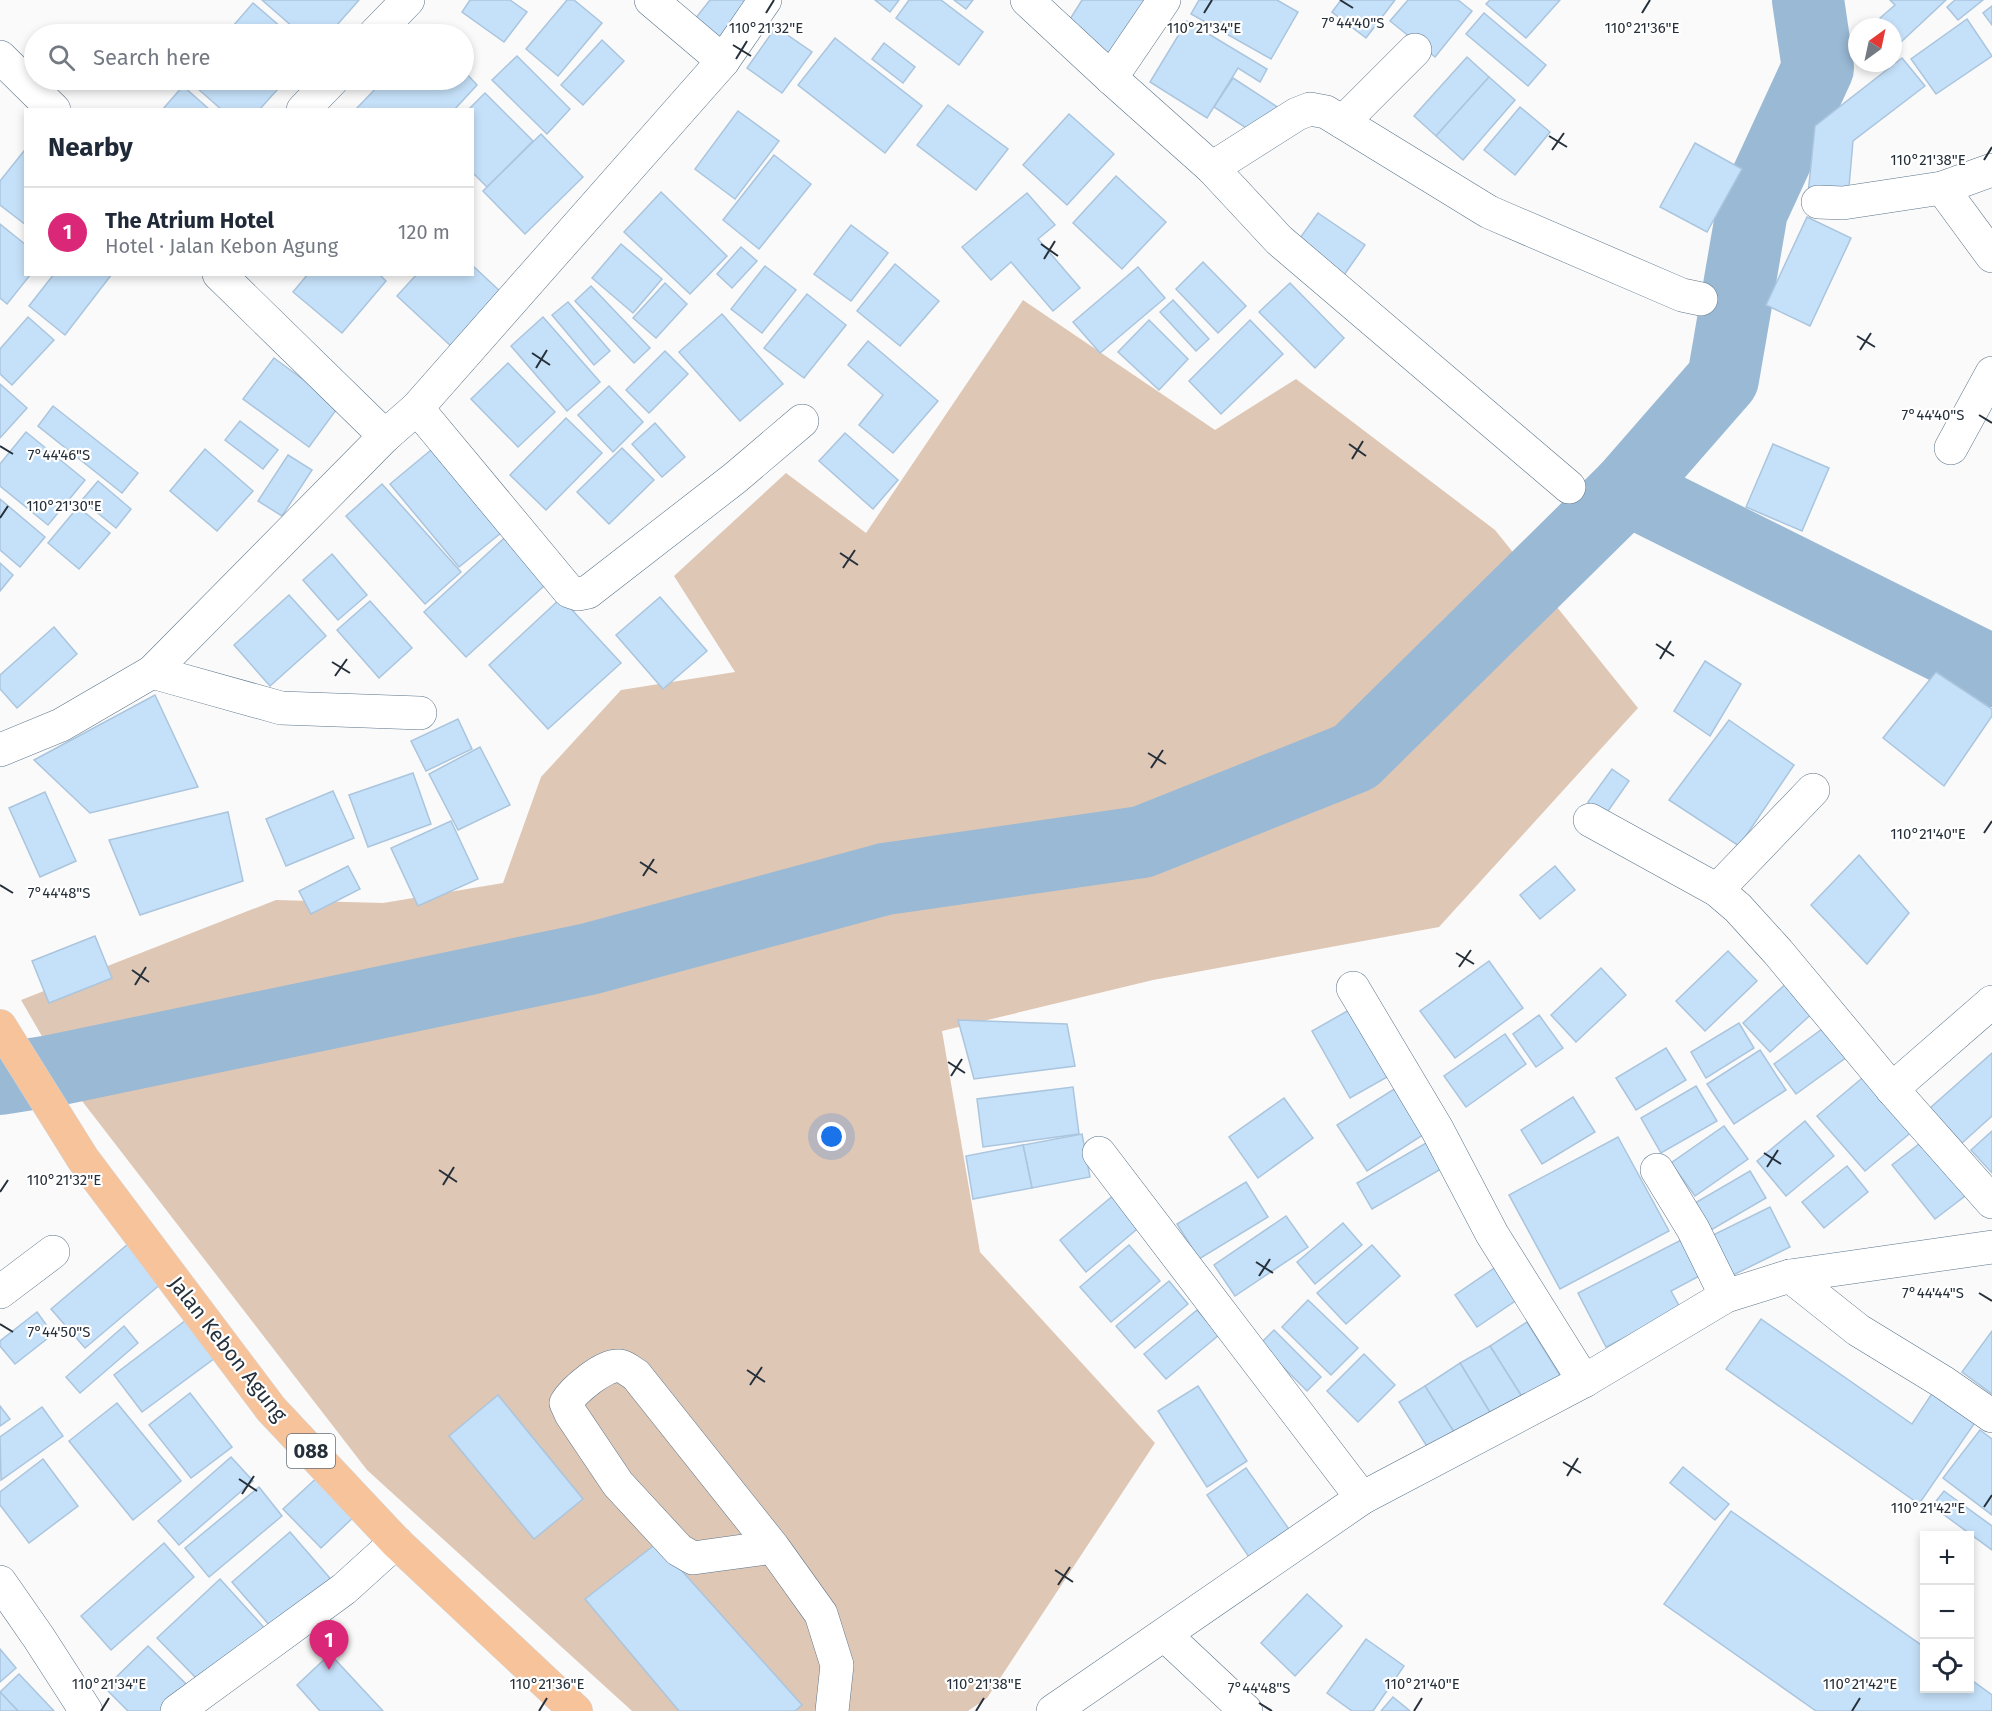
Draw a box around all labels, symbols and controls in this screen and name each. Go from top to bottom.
text: 7°44'40"S [1322,14,1384,32]
north arrow [1848,18,1902,72]
text: 110°21'32"E [729,19,803,37]
text: 110°21'34"E [1167,19,1241,37]
text: 110°21'36"E [1604,19,1680,37]
search box [24,24,474,90]
icon: search [45,41,78,74]
text: Search here [93,44,211,71]
text: Nearby [48,132,133,163]
text: 110°21'38"E [1890,151,1966,169]
text: The Atrium Hotel [105,207,274,234]
text: 1 [63,220,72,244]
text: 120 m [398,220,450,244]
text: Hotel · Jalan Kebon Agung [105,234,338,258]
text: 7°44'40"S [1902,406,1964,424]
text: 7°44'46"S [28,446,90,464]
text: 110°21'30"E [26,497,102,515]
text: 110°21'40"E [1890,825,1966,843]
text: 7°44'48"S [28,884,90,902]
your location [817,1122,846,1151]
text: 110°21'32"E [27,1171,101,1189]
street label: Jalan Kebon Agung [163,1271,293,1427]
text: 7°44'44"S [1902,1284,1964,1302]
text: 7°44'50"S [27,1323,91,1341]
road number: 088 [287,1434,335,1468]
text: 110°21'42"E [1891,1499,1965,1517]
map controls [1920,1531,1974,1693]
button: + [1920,1531,1974,1585]
button: − [1920,1585,1974,1639]
pin: 1 [310,1620,348,1670]
button: locate [1920,1639,1974,1693]
text: 110°21'34"E [72,1675,146,1693]
text: 110°21'36"E [509,1675,585,1693]
text: 110°21'38"E [946,1675,1022,1693]
text: 110°21'40"E [1384,1675,1460,1693]
text: 110°21'42"E [1823,1675,1897,1693]
text: 7°44'48"S [1228,1679,1290,1697]

